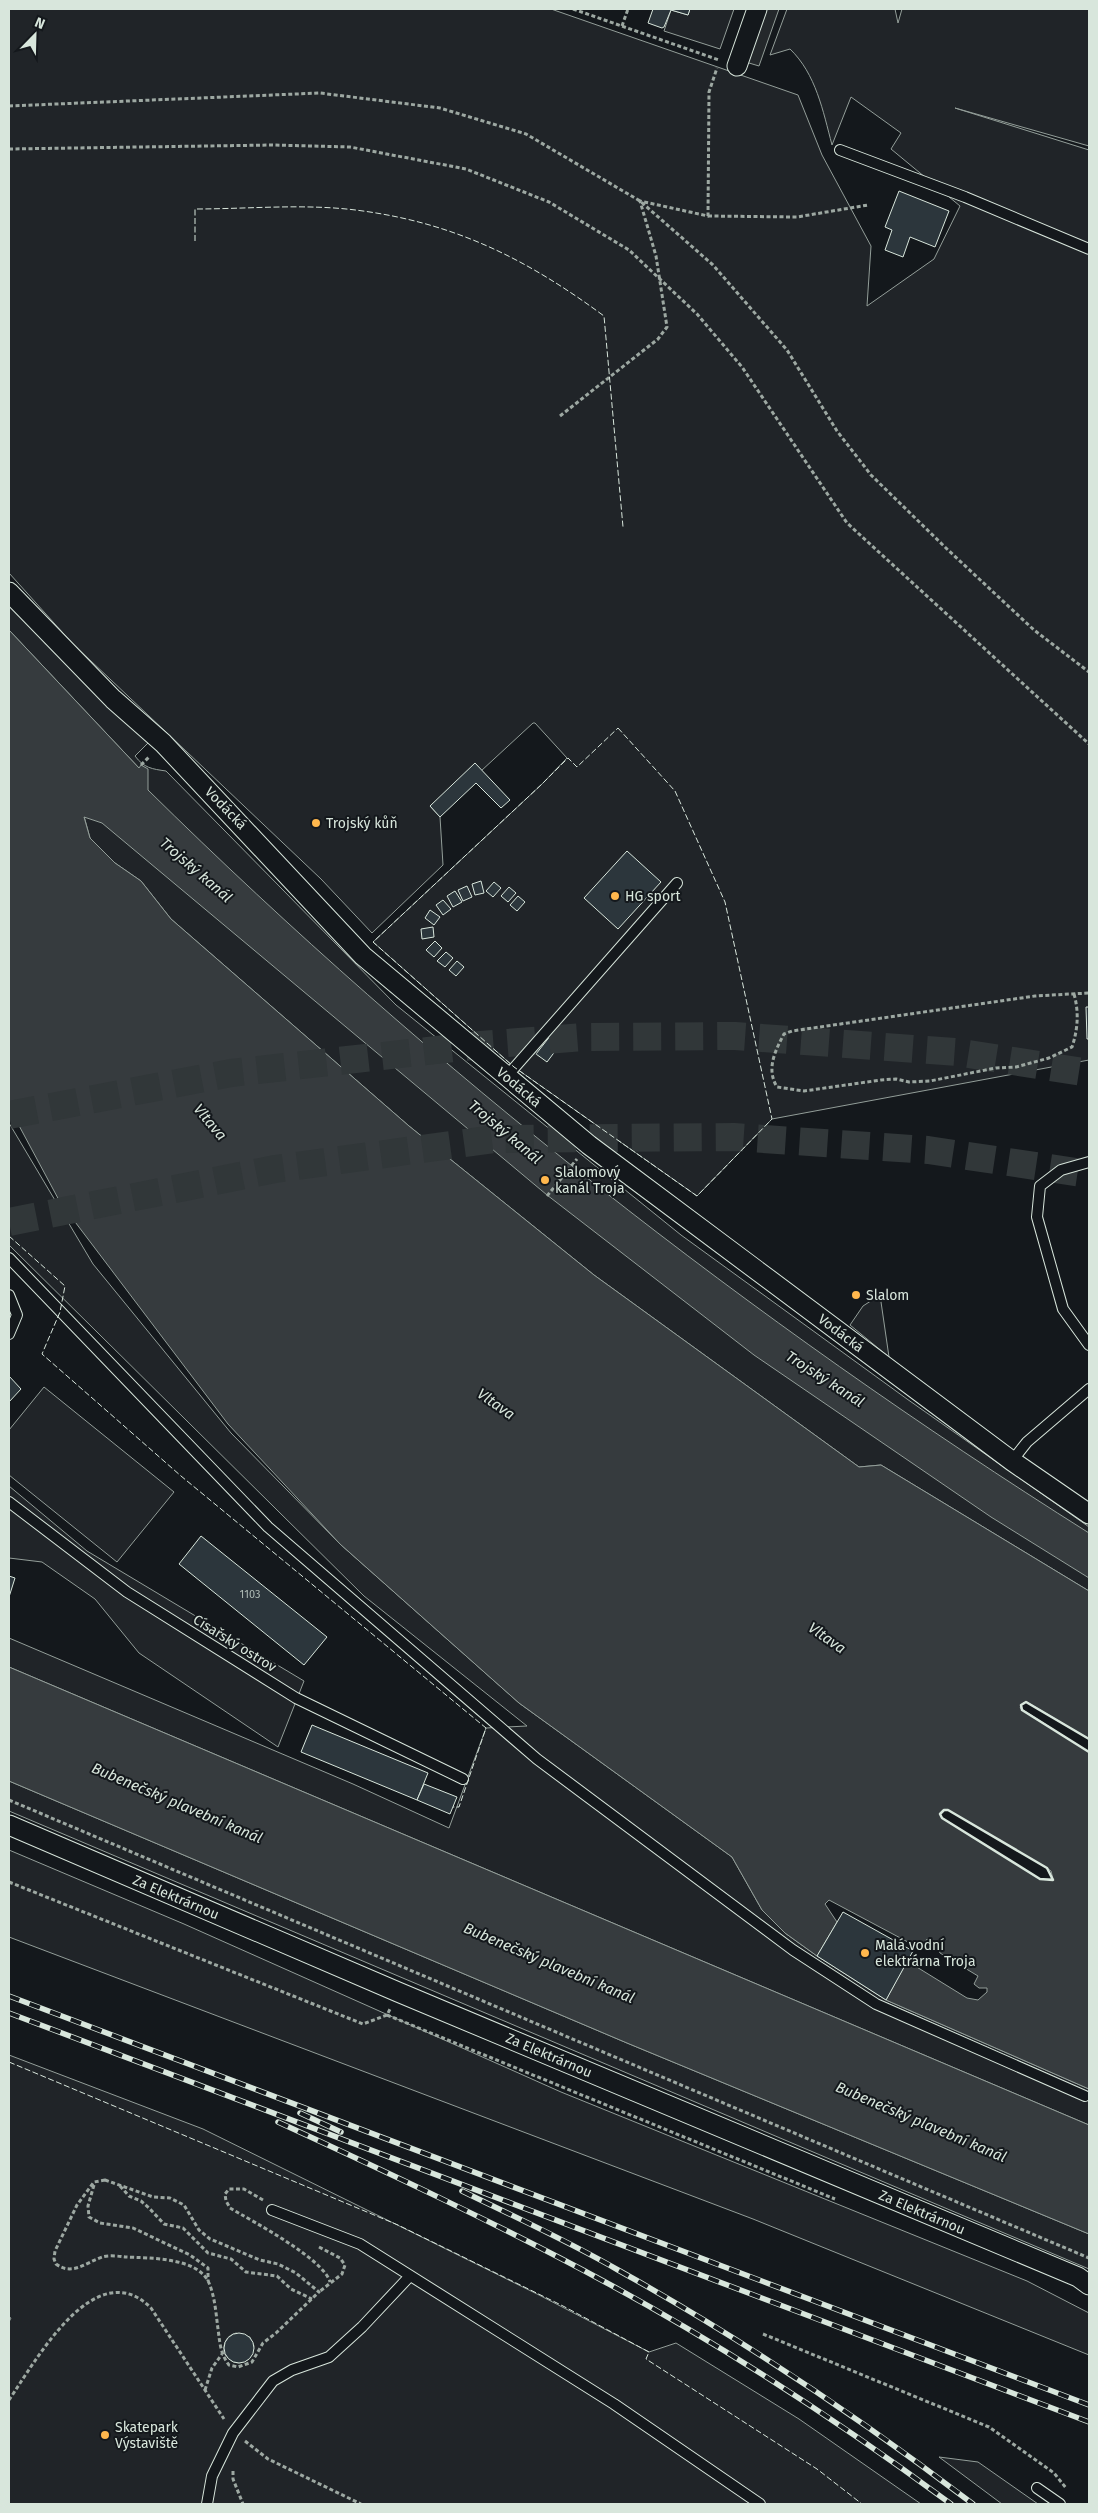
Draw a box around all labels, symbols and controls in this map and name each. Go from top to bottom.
north arrow [10,10,60,60]
text: N [32,14,47,33]
street label: Vodácká [201,783,250,833]
place label: Trojský kůň [326,815,398,832]
marker: Trojský kůň [310,817,322,829]
water label: Trojský kanál [156,834,236,906]
place label: HG sport [625,888,681,905]
marker: HG sport [609,890,621,902]
street label: Vodácká [493,1064,544,1111]
water label: Trojský kanál [465,1096,545,1168]
water label: Vltava [190,1100,230,1144]
place label: Slalomový kanál Troja [555,1164,625,1197]
marker: Slalomový kanál Troja [539,1174,551,1186]
place label: Slalom [866,1287,909,1304]
marker: Slalom [850,1289,862,1301]
street label: Vodácká [814,1311,867,1356]
water label: Trojský kanál [782,1347,868,1411]
water label: Vltava [474,1385,518,1423]
house number: 1103 [240,1588,260,1601]
street label: Císařský ostrov [190,1611,280,1676]
water label: Vltava [805,1619,849,1657]
water label: Bubenečský plavební kanál [89,1759,265,1847]
street label: Za Elektrárnou [130,1872,222,1923]
water label: Bubenečský plavební kanál [461,1919,637,2007]
place label: Malá vodní elektrárna Troja [875,1937,976,1970]
marker: Malá vodní elektrárna Troja [859,1947,871,1959]
street label: Za Elektrárnou [503,2030,595,2081]
water label: Bubenečský plavební kanál [833,2078,1009,2166]
street label: Za Elektrárnou [876,2187,968,2238]
place label: Skatepark Výstaviště [115,2419,179,2452]
marker: Skatepark Výstaviště [99,2429,111,2441]

